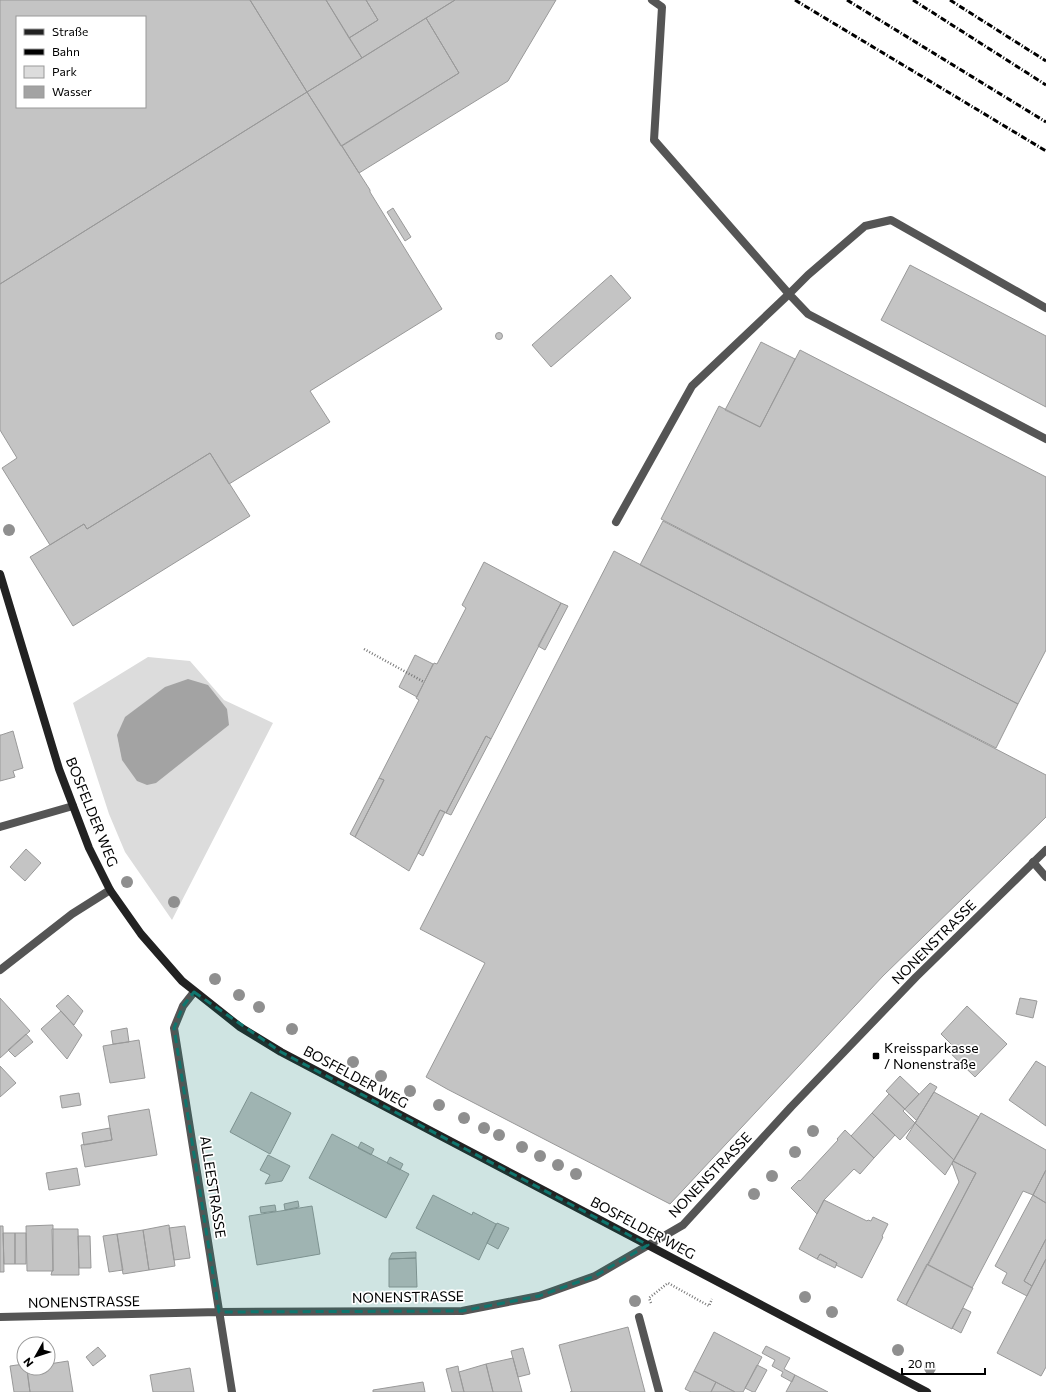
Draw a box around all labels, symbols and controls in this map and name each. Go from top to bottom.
legend [16,16,146,108]
text: Straße [52,24,88,38]
text: Bahn [52,44,80,58]
text: Park [52,64,78,78]
text: Wasser [52,84,92,98]
street label: BOSFELDER WEG [63,755,122,869]
street label: NONENSTRASSE [888,896,979,987]
place label: Kreissparkasse / Nonenstraße [884,1039,979,1072]
street label: BOSFELDER WEG [301,1042,412,1111]
marker: Kreissparkasse / Nonenstraße [871,1051,881,1061]
street label: NONENSTRASSE [665,1128,755,1221]
street label: ALLEESTRASSE [197,1135,230,1239]
street label: BOSFELDER WEG [588,1193,699,1262]
street label: NONENSTRASSE [352,1287,464,1306]
street label: NONENSTRASSE [28,1292,140,1311]
north arrow [16,1336,56,1376]
scale bar [902,1350,985,1376]
text: N [20,1355,35,1370]
text: 20 m [908,1356,935,1370]

